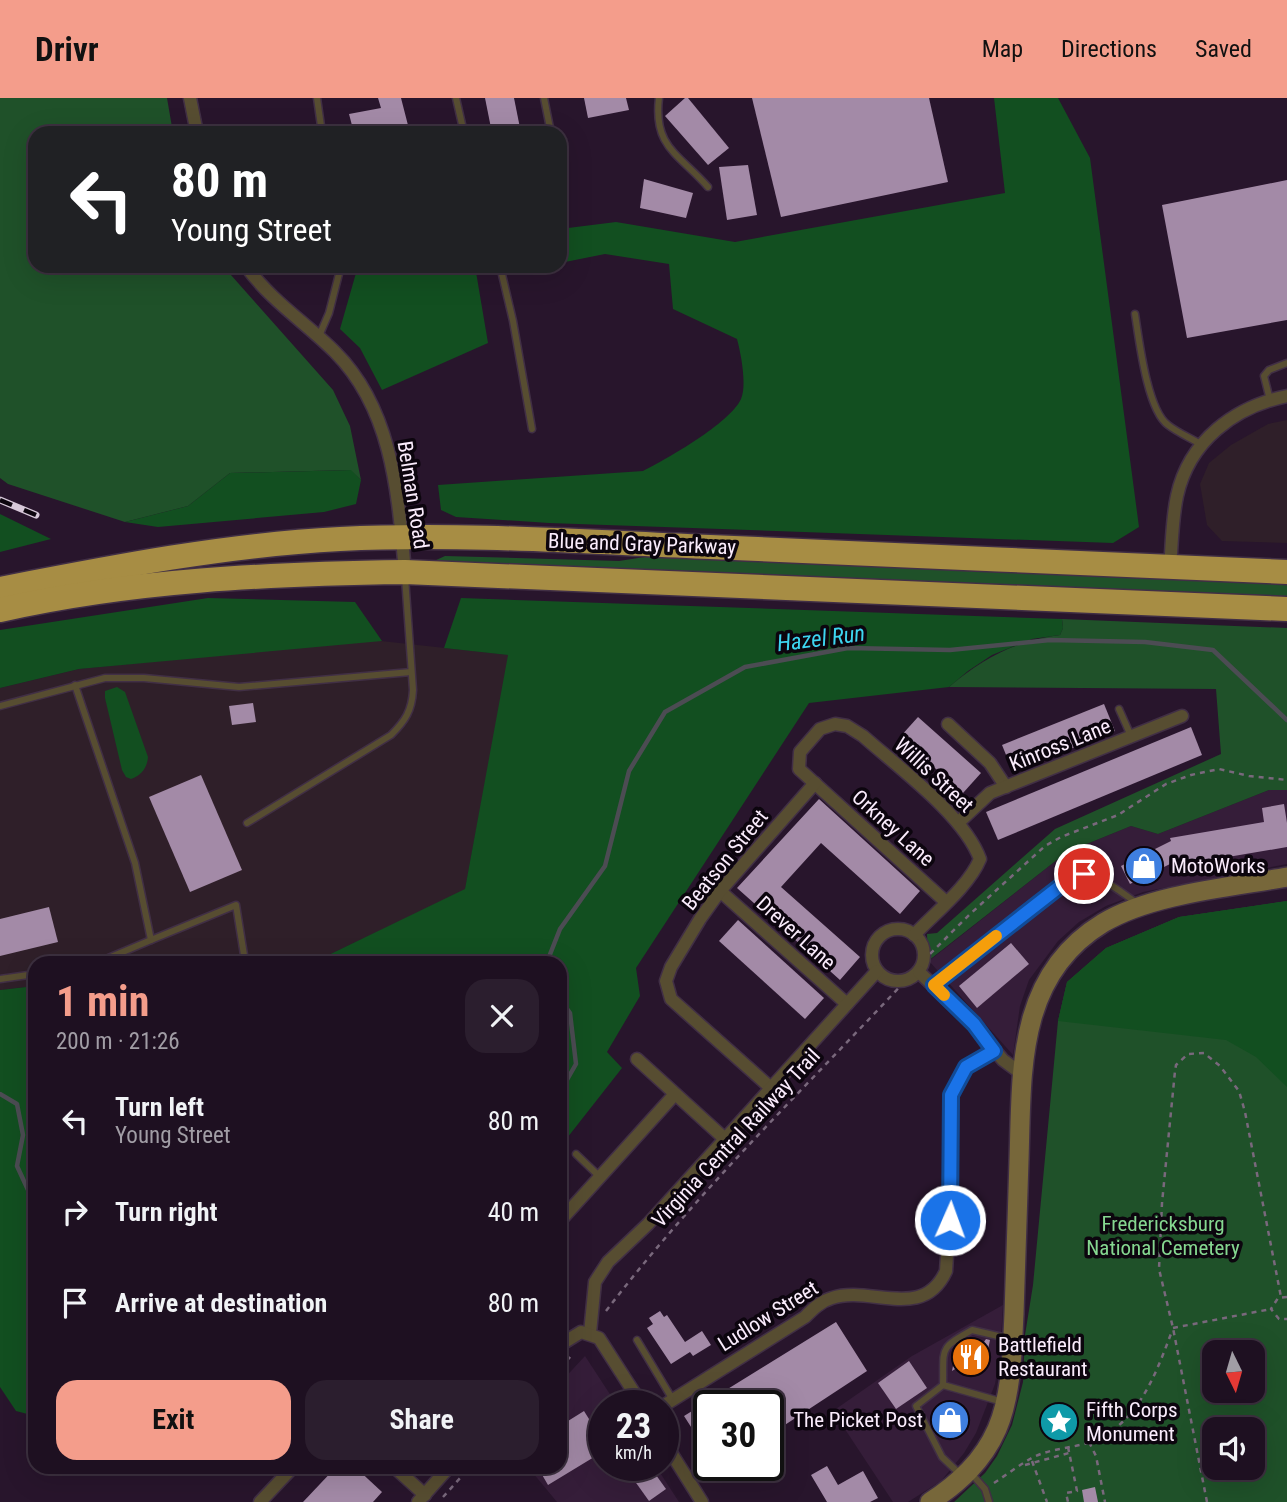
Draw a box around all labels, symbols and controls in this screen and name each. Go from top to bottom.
text: Drivr [35,30,99,69]
text: Map [982,35,1023,63]
text: Directions [1061,35,1157,63]
text: Saved [1195,35,1252,63]
text: 80 m [171,152,268,209]
icon: left [56,154,147,245]
text: Young Street [171,211,332,249]
street label: Belman Road [393,439,433,551]
street label: Blue and Gray Parkway [548,529,737,559]
water label: Hazel Run [776,620,867,657]
street label: Kinross Lane [1006,714,1114,776]
street label: Willis Street [890,733,978,817]
street label: Orkney Lane [847,785,939,871]
street label: Beatson Street [677,805,773,915]
pin [1054,844,1114,904]
shop icon: MotoWorks [1123,845,1165,887]
place label: MotoWorks [1171,854,1266,878]
icon: arrive [1065,855,1103,893]
street label: Drever Lane [752,891,841,975]
text: 1 min [56,977,149,1026]
button: close [465,979,539,1053]
text: 200 m · 21:26 [56,1028,180,1055]
street label: Virginia Central Railway Trail [647,1044,825,1232]
text: Turn left [115,1092,204,1122]
icon: left [56,1102,94,1140]
text: 80 m [488,1106,539,1136]
text: Young Street [115,1122,231,1149]
position arrow [913,1183,987,1257]
icon: right [56,1193,94,1231]
text: Turn right [115,1197,217,1227]
text: 40 m [488,1197,539,1227]
park label: Fredericksburg National Cemetery [1086,1212,1240,1260]
street label: Ludlow Street [714,1276,822,1356]
icon: arrive [56,1284,94,1322]
text: Arrive at destination [115,1288,327,1318]
text: 80 m [488,1288,539,1318]
place label: Battlefield Restaurant [998,1333,1087,1381]
restaurant icon: Battlefield Restaurant [950,1336,992,1378]
north arrow [1202,1340,1265,1404]
map controls [1202,1340,1265,1480]
button: Exit [56,1380,291,1460]
button: Share [305,1380,539,1460]
speed limit sign: 30 [693,1390,784,1481]
place label: Fifth Corps Monument [1086,1398,1178,1446]
shop icon: The Picket Post [929,1399,971,1441]
place icon: Fifth Corps Monument [1038,1401,1080,1443]
text: 23 [616,1406,651,1447]
place label: The Picket Post [793,1408,923,1432]
button: sound [1202,1417,1265,1480]
text: km/h [615,1442,652,1463]

